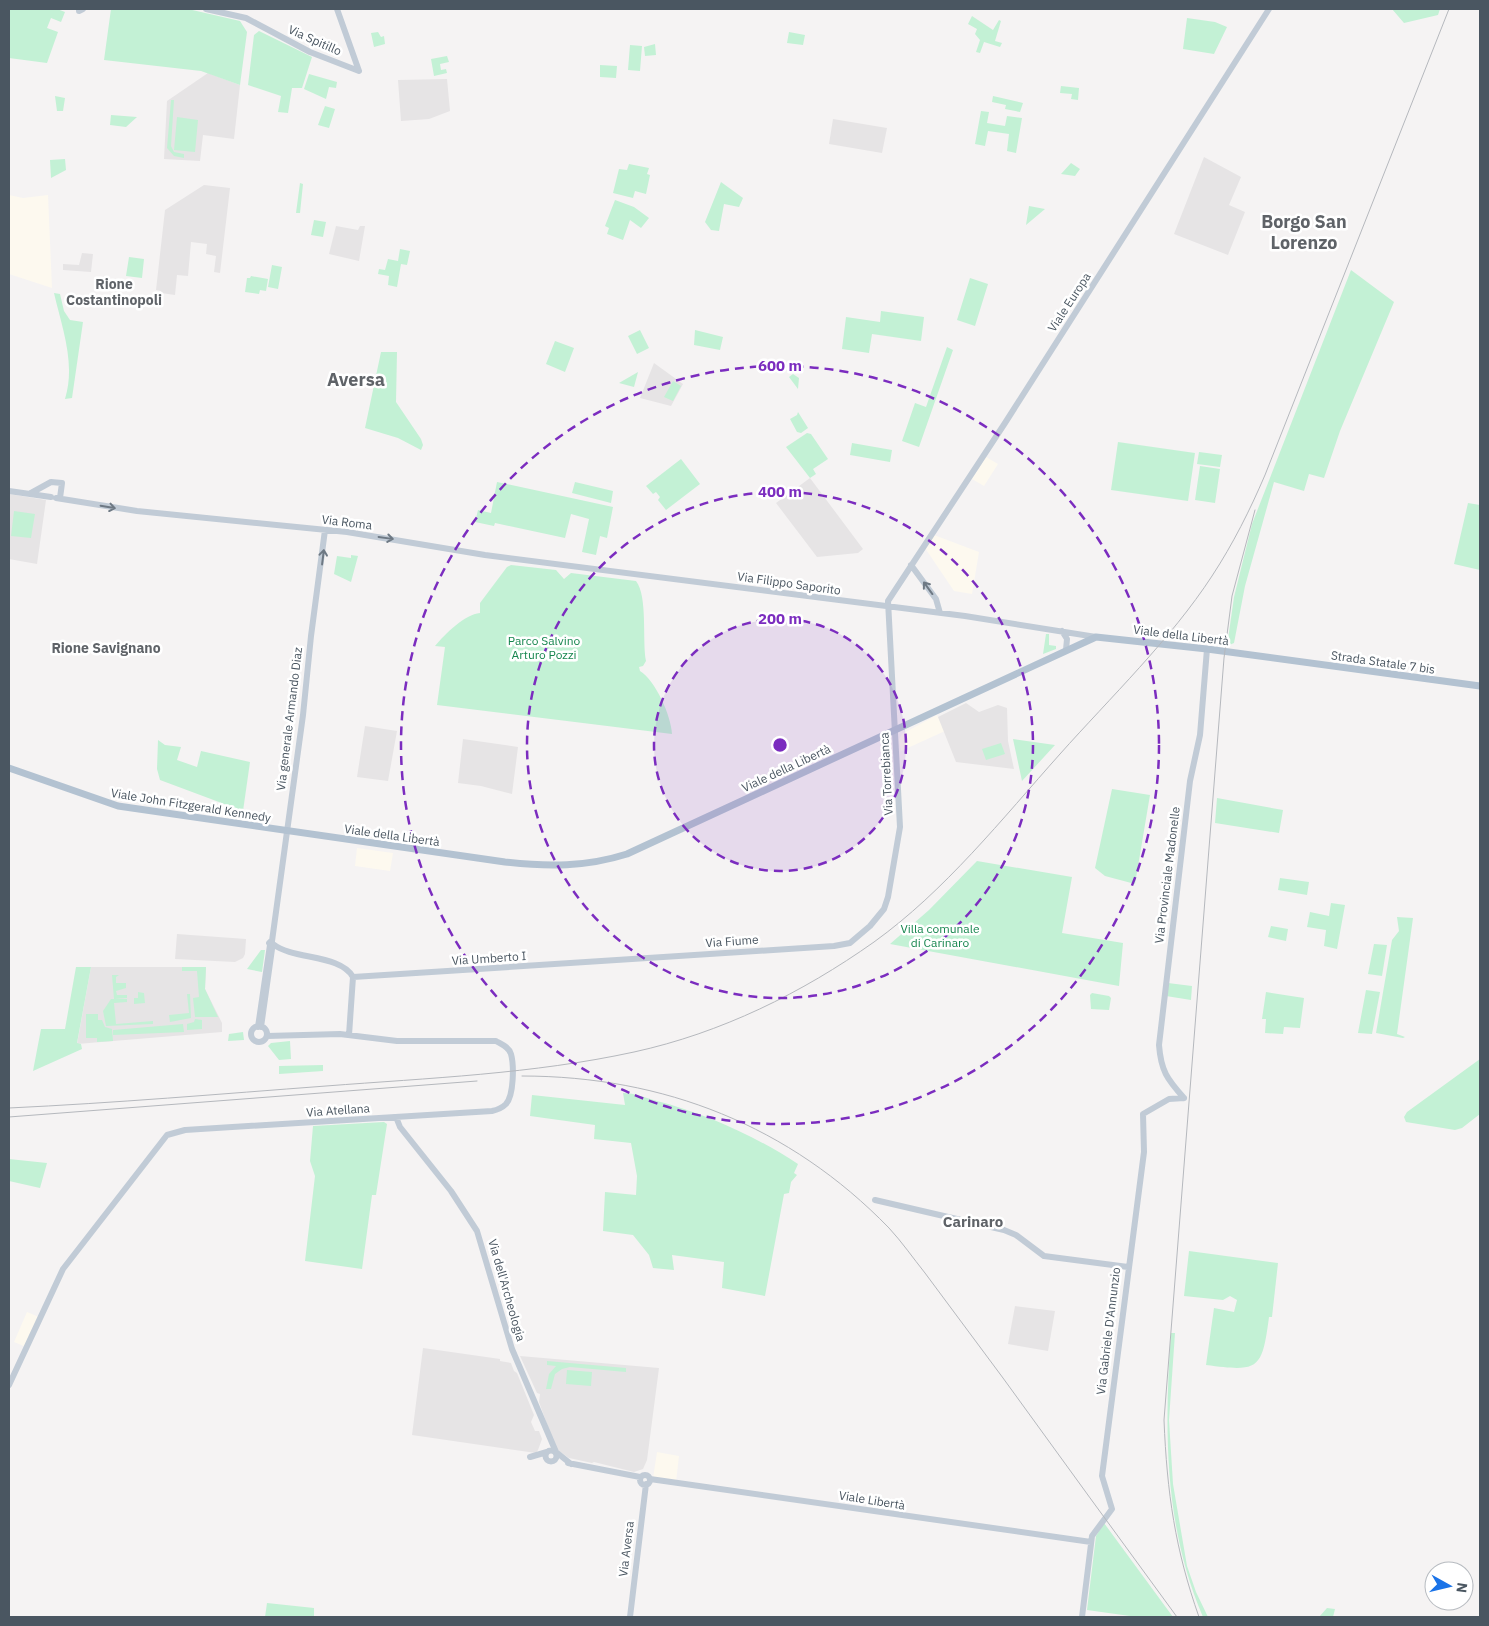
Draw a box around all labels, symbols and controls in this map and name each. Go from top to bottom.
street label: Via Spitillo [286,22,344,59]
district label: Borgo San Lorenzo [1261,210,1347,254]
street label: Viale Europa [1044,269,1094,334]
district label: Rione Costantinopoli [66,275,162,309]
text: 600 m [758,356,802,375]
district label: Aversa [327,368,385,391]
text: 400 m [758,482,802,501]
one-way arrow [99,502,115,512]
street label: Via Roma [321,511,374,533]
one-way arrow [377,534,393,544]
one-way arrow [318,549,328,565]
street label: Via Filippo Saporito [736,568,842,598]
one-way arrow [923,581,933,595]
text: 200 m [758,609,802,628]
street label: Viale della Libertà [1132,622,1230,648]
park label: Parco Salvino Arturo Pozzi [508,633,580,662]
district label: Rione Savignano [51,639,161,657]
street label: Via generale Armando Diaz [273,646,305,792]
street label: Strada Statale 7 bis [1330,647,1436,677]
street label: Via Torrebianca [876,731,896,816]
centre of rings [771,736,789,754]
street label: Viale della Libertà [739,741,833,795]
street label: Viale John Fitzgerald Kennedy [110,785,272,825]
street label: Via Provinciale Madonelle [1151,805,1183,944]
street label: Viale della Libertà [343,821,441,849]
park label: Villa comunale di Carinaro [900,921,980,950]
street label: Via Fiume [705,932,759,950]
street label: Via Umberto I [451,948,527,968]
street label: Via Atellana [306,1100,371,1120]
district label: Carinaro [943,1212,1003,1231]
street label: Via dell'Archeologia [485,1237,529,1343]
street label: Via Gabriele D'Annunzio [1093,1266,1123,1396]
street label: Viale Libertà [838,1487,907,1513]
street label: Via Aversa [615,1520,637,1578]
north arrow [1424,1561,1474,1611]
text: N [1452,1582,1471,1594]

